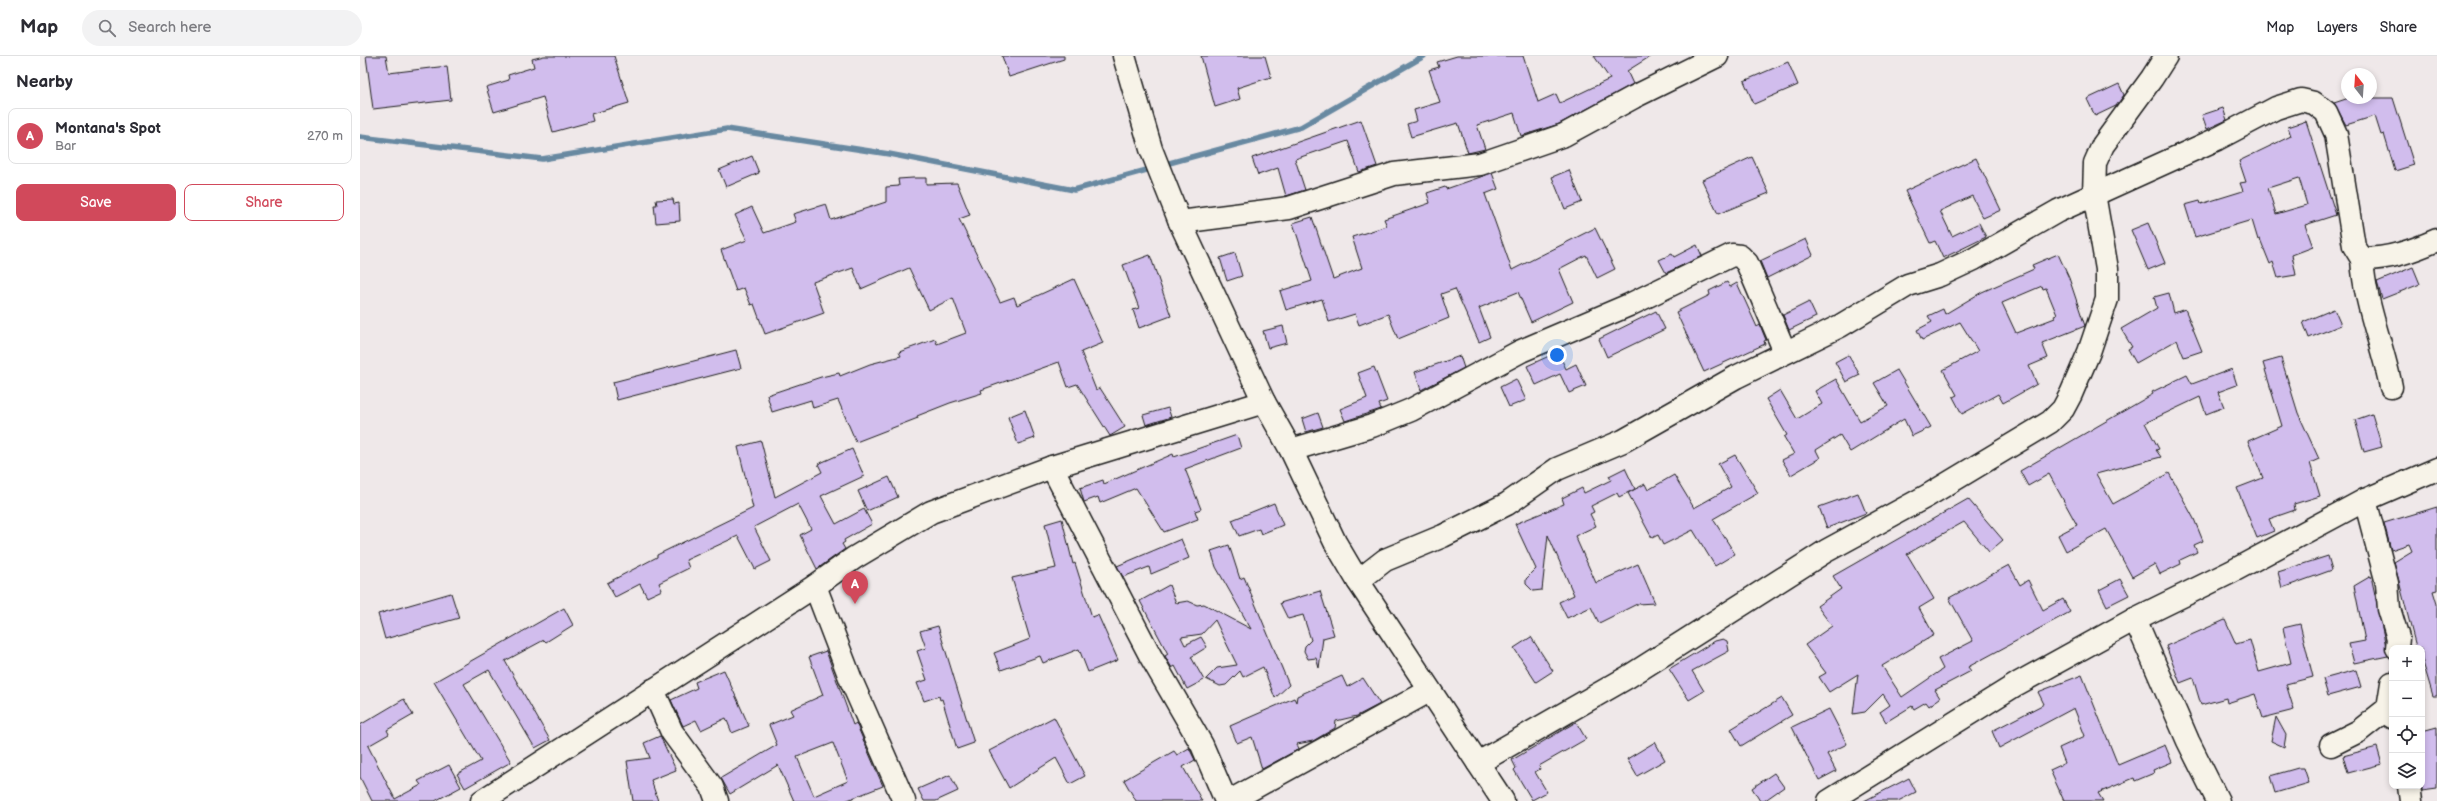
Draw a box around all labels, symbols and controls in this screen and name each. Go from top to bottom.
search box [82,10,362,46]
text: Map [20,16,58,39]
icon: search [96,17,118,39]
text: Search here [128,18,211,37]
text: Map [2266,19,2294,36]
text: Layers [2316,19,2358,36]
text: Share [2380,19,2417,36]
north arrow [2341,68,2377,104]
text: Nearby [16,72,73,92]
text: Montana's Spot [55,119,161,138]
text: A [26,128,34,144]
text: 270 m [307,128,343,144]
text: Bar [55,138,76,154]
button: Save [16,184,176,221]
button: Share [184,184,344,221]
your location [1547,345,1567,365]
pin: A [842,571,868,604]
map controls [2389,645,2425,789]
button: + [2389,645,2425,681]
button: − [2389,681,2425,717]
button: locate [2389,717,2425,753]
button: layers [2389,753,2425,789]

